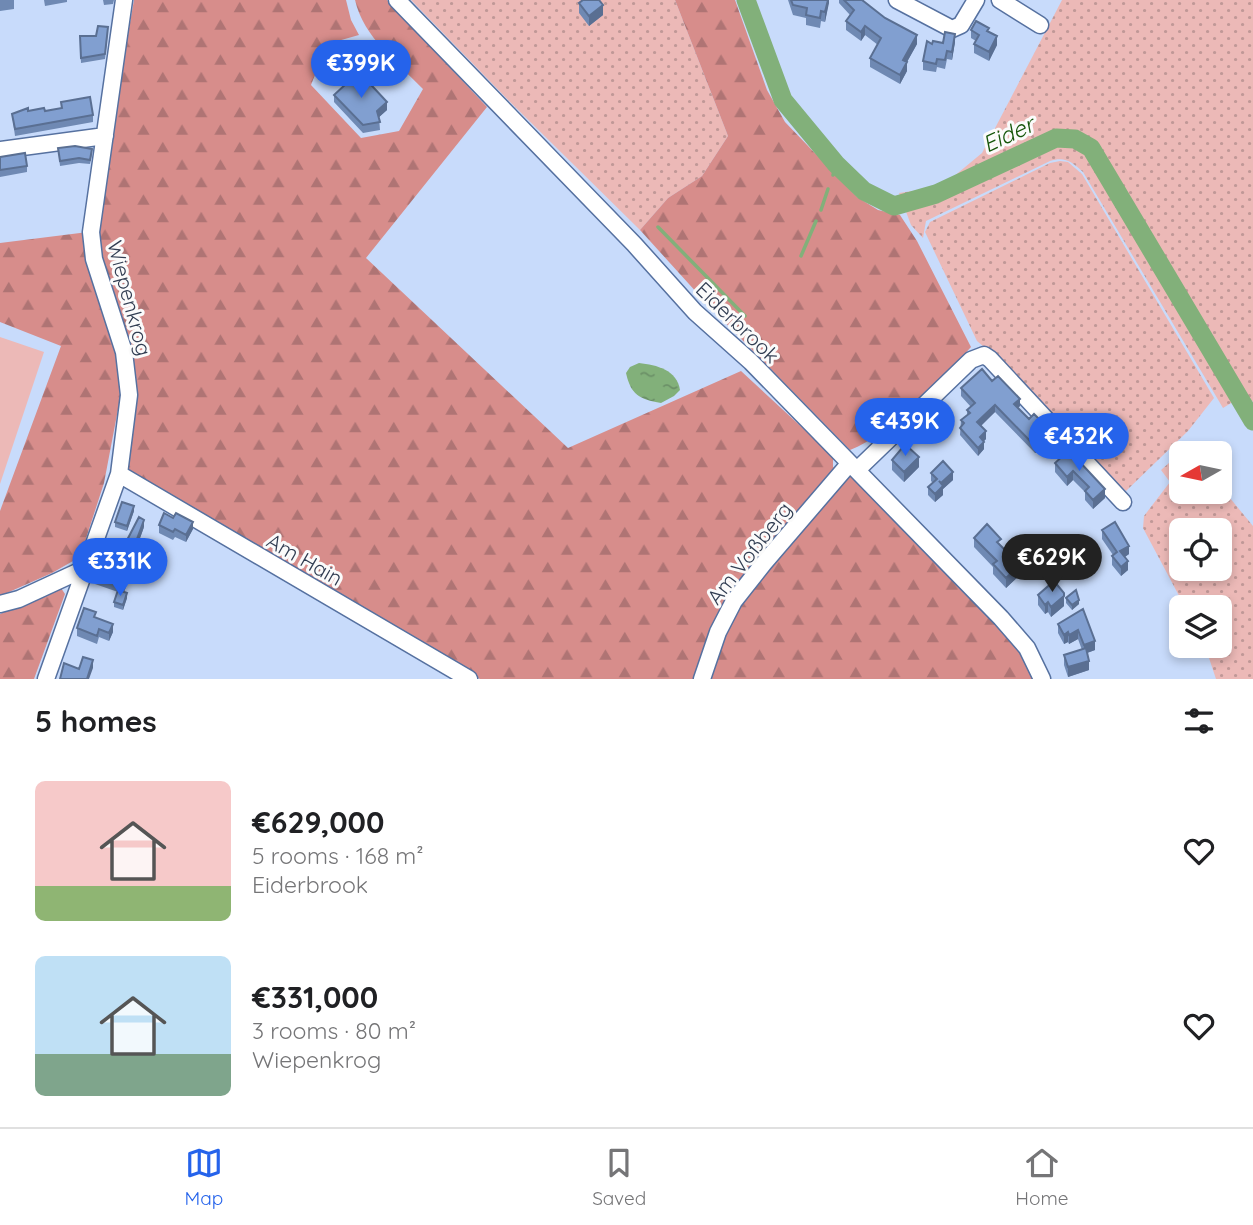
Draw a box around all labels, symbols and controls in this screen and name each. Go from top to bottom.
pin: €399K [312,41,410,100]
text: €399K [327,48,395,77]
water label: Eider [978,108,1041,159]
street label: Wiepenkrog [102,238,158,358]
street label: Eiderbrook [691,276,785,368]
pin: €439K [856,398,954,458]
text: €439K [871,406,939,435]
pin: €432K [1030,414,1128,473]
text: €432K [1045,421,1113,450]
north arrow [1169,441,1232,504]
map controls [1169,441,1232,658]
street label: Am Voßberg [701,497,797,609]
button: locate [1169,518,1232,581]
street label: Am Hain [263,527,347,591]
pin: €629K [1003,534,1101,594]
pin: €331K [71,538,169,598]
text: €629K [1018,542,1086,571]
text: €331K [88,546,152,575]
button: layers [1169,595,1232,658]
text: 5 homes [35,702,157,740]
icon: filters [1180,702,1218,740]
text: €629,000 [252,803,384,841]
icon: home [91,809,175,893]
icon: heart [1180,832,1218,870]
text: 5 rooms · 168 m² [252,841,424,870]
text: Eiderbrook [252,870,368,899]
text: €331,000 [252,978,378,1016]
icon: home [91,984,175,1068]
icon: heart [1180,1007,1218,1045]
text: 3 rooms · 80 m² [252,1016,416,1045]
text: Wiepenkrog [252,1045,381,1074]
tab: Map [184,1144,223,1210]
tab: Saved [592,1144,646,1210]
tab: Home [1015,1144,1069,1210]

